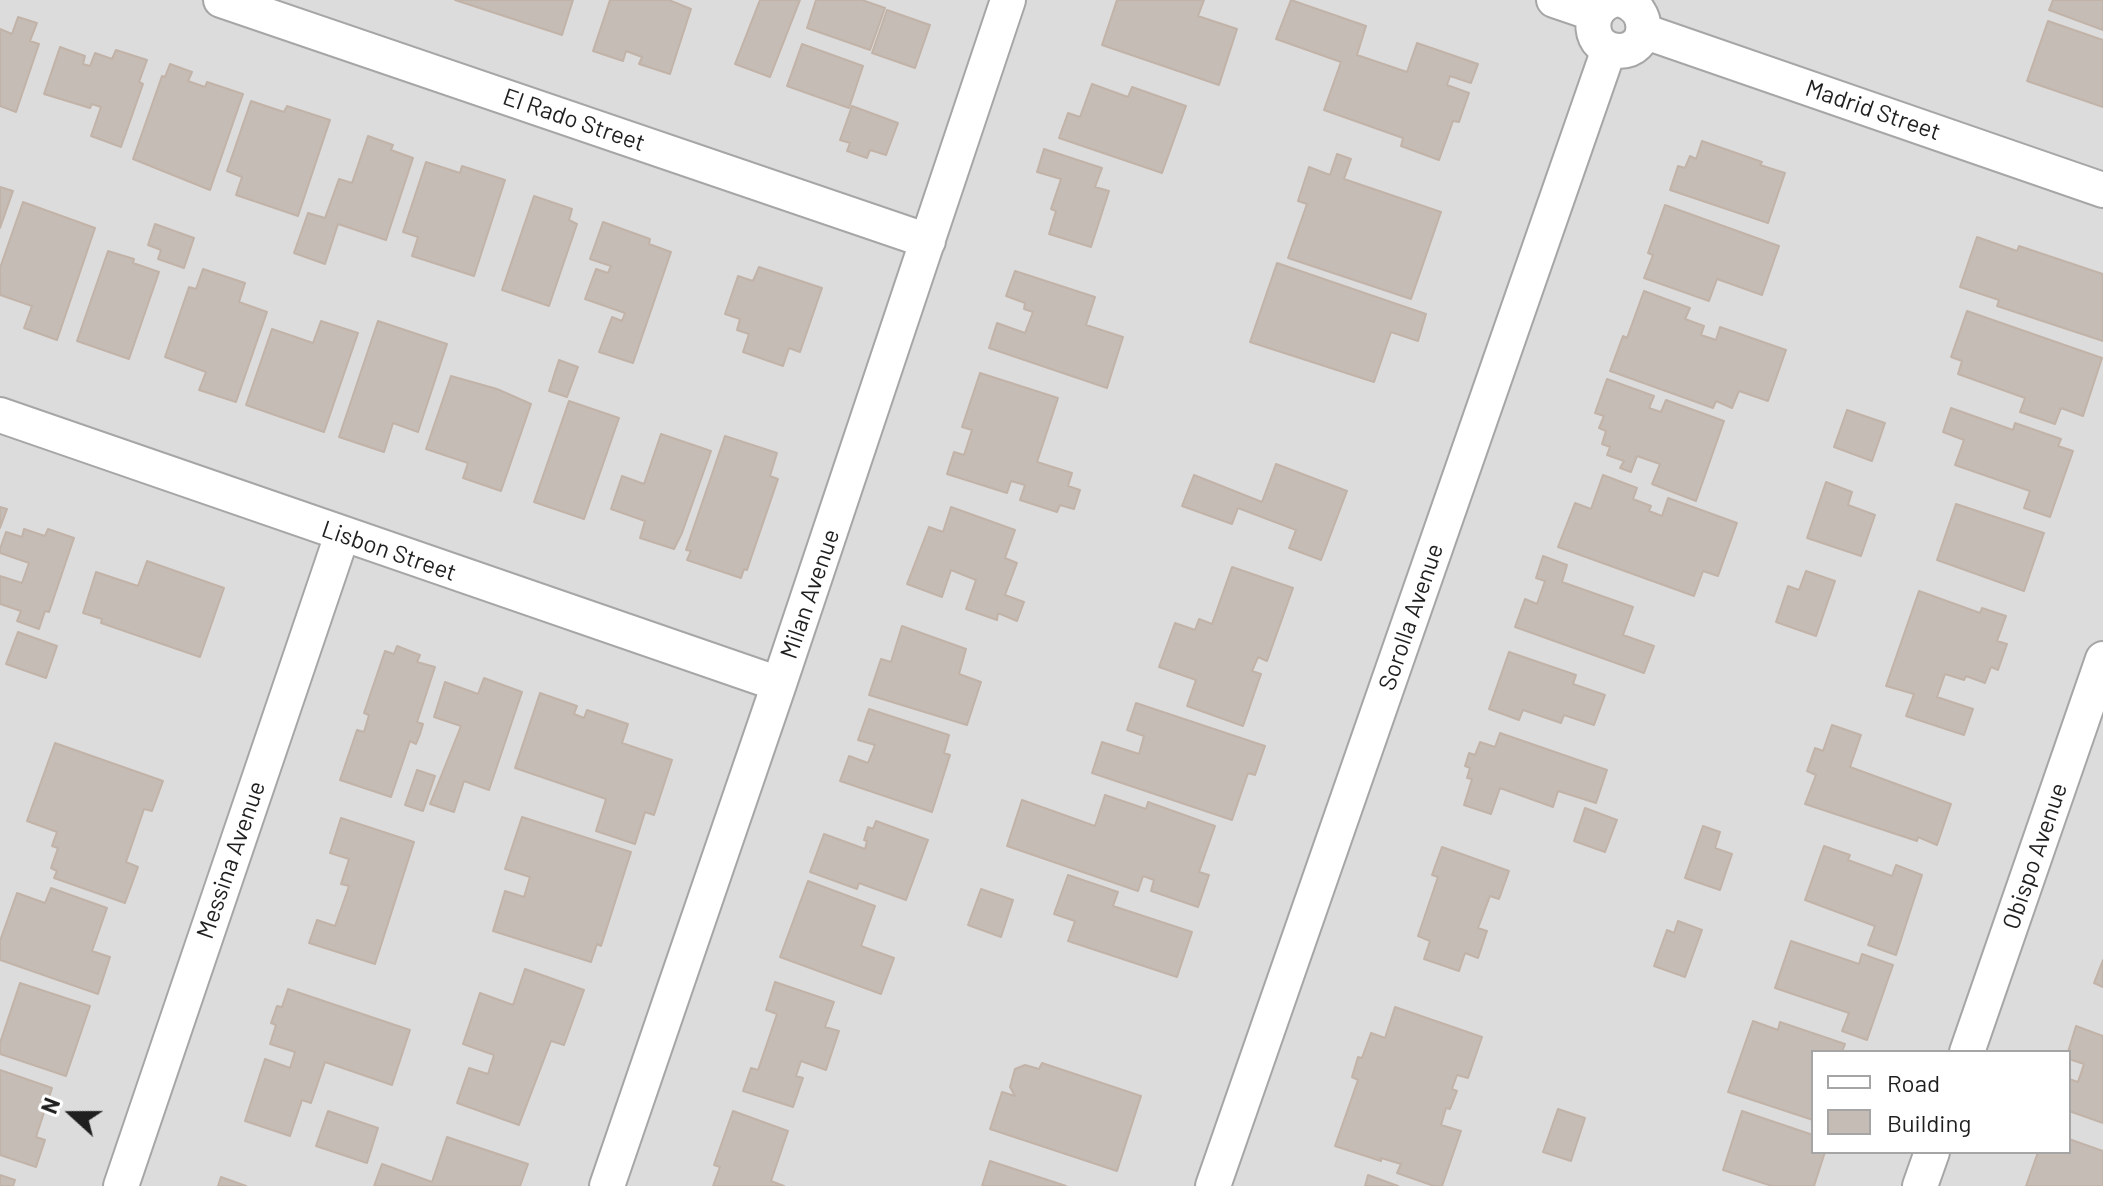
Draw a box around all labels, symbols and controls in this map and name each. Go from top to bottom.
street label: Madrid Street [1802,73,1944,147]
street label: El Rado Street [499,82,649,158]
street label: Lisbon Street [318,515,460,587]
street label: Milan Avenue [774,525,846,663]
street label: Sorolla Avenue [1372,540,1450,694]
street label: Messina Avenue [191,777,271,943]
street label: Obispo Avenue [1996,779,2074,933]
legend [1811,1050,2071,1154]
text: Road [1887,1068,1940,1097]
north arrow [32,1074,112,1154]
text: N [35,1094,64,1117]
text: Building [1887,1108,1971,1137]

